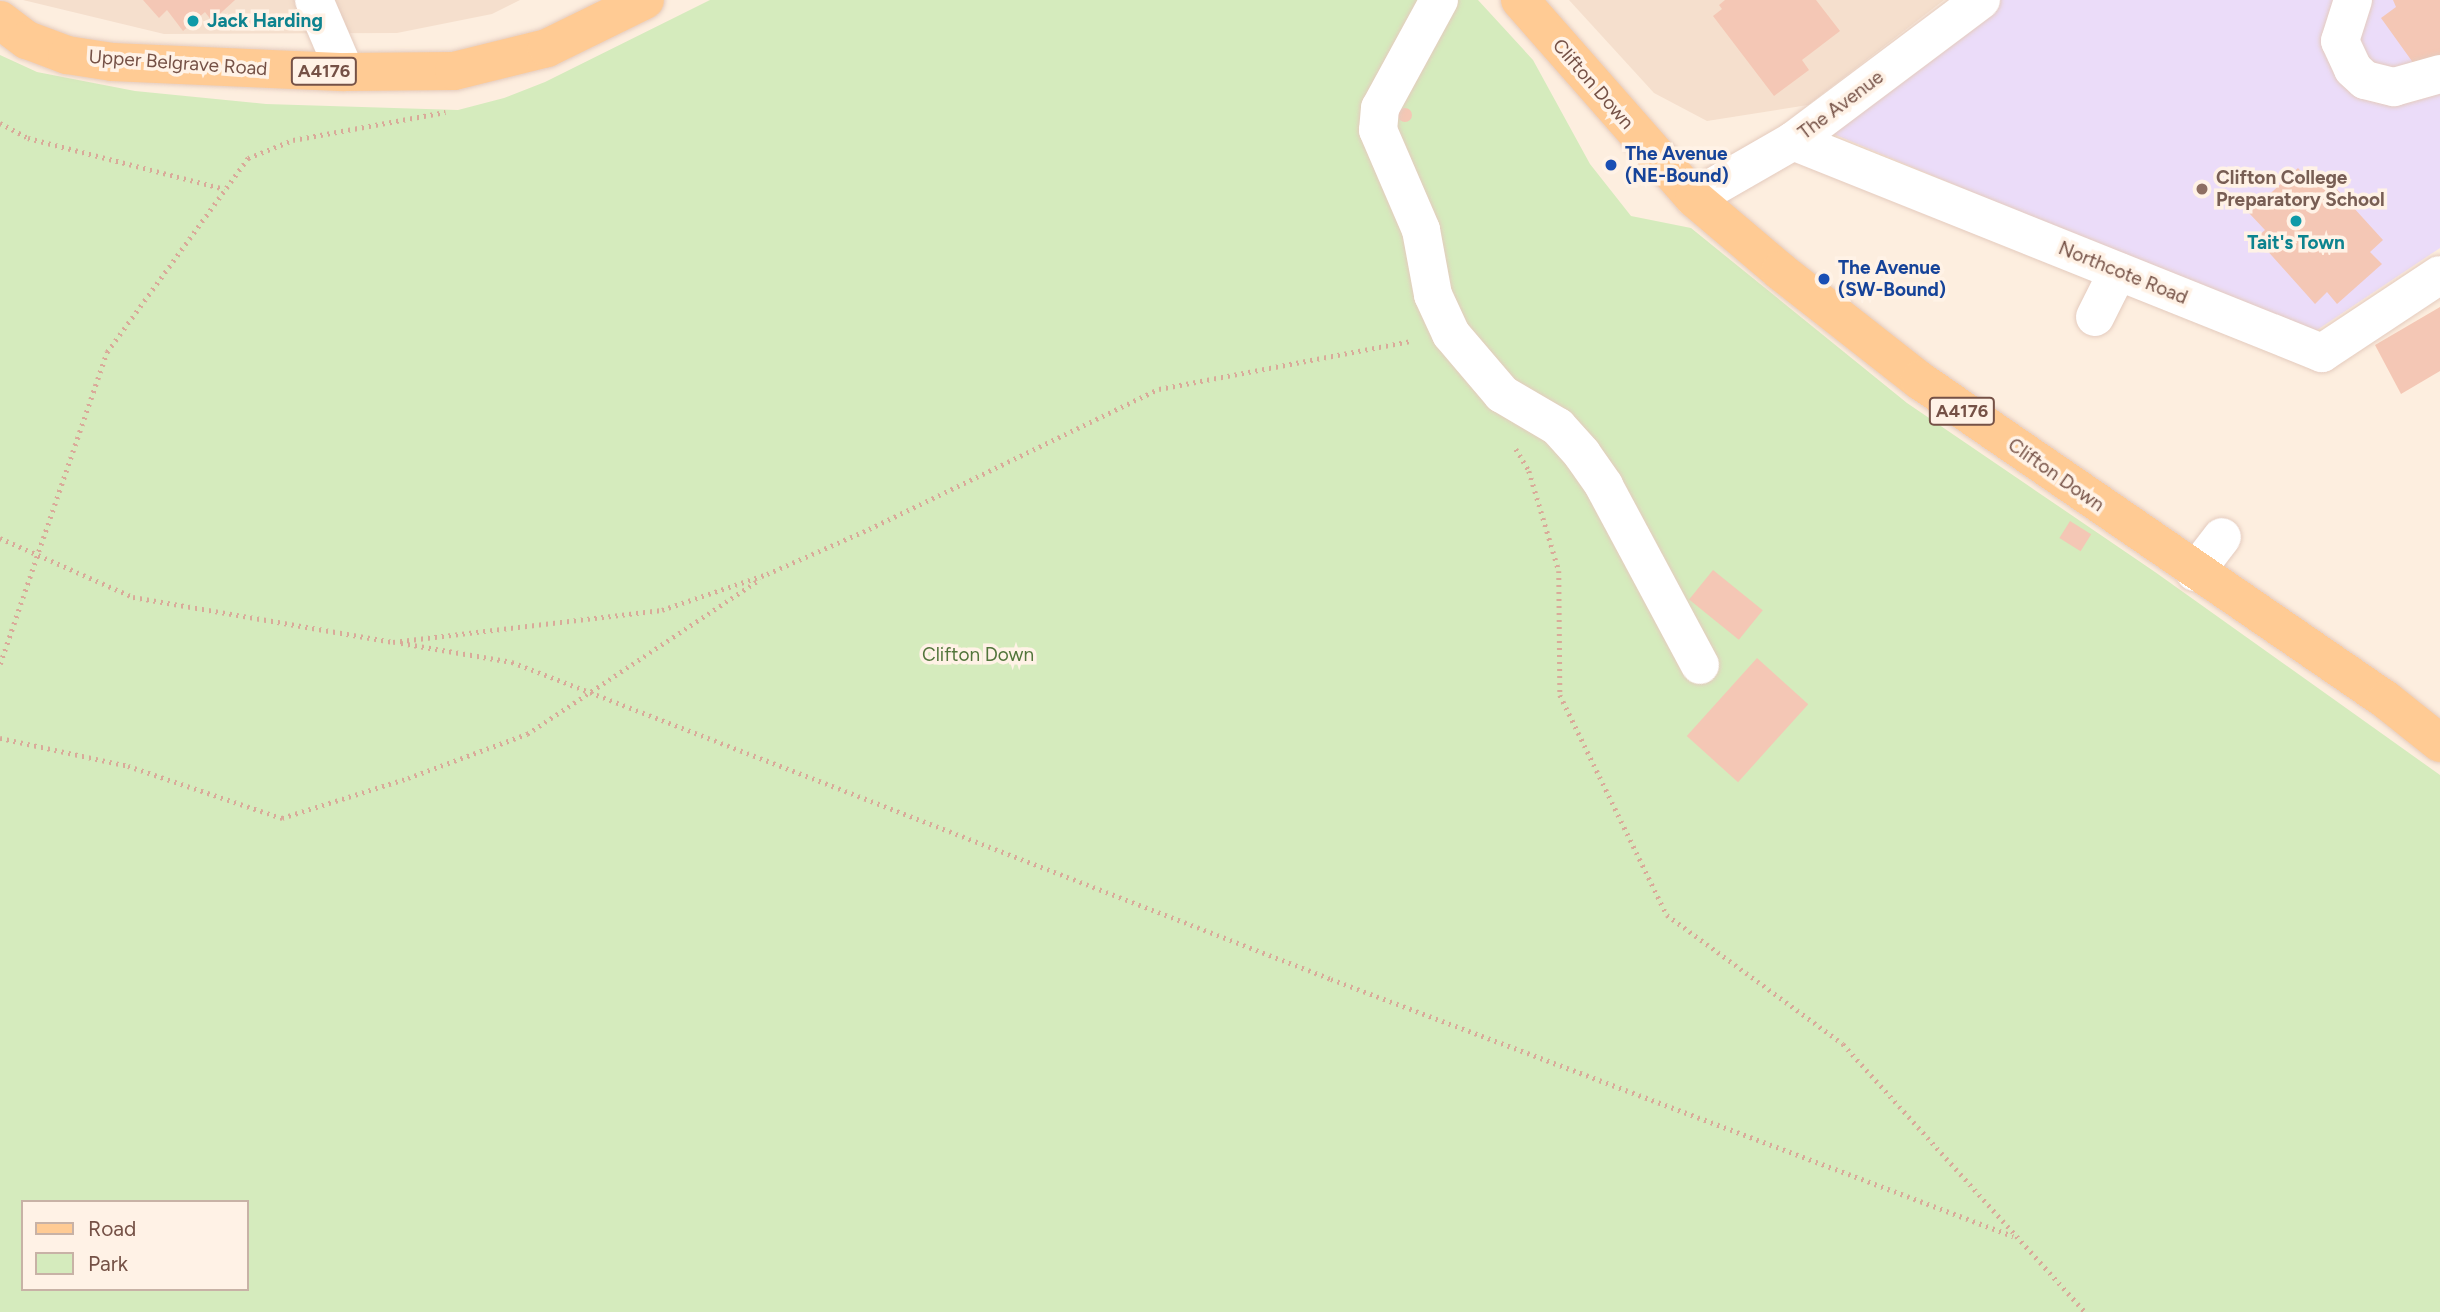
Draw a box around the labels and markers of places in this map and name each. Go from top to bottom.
place label: Jack Harding [207,10,323,32]
marker: Jack Harding [185,13,201,29]
place label: The Avenue (NE-Bound) [1625,143,1729,187]
marker: The Avenue (NE-Bound) [1603,157,1619,173]
place label: Clifton College Preparatory School [2216,167,2385,211]
marker: Clifton College Preparatory School [2194,181,2210,197]
marker: Tait's Town [2288,213,2304,229]
place label: Tait's Town [2247,232,2345,254]
place label: The Avenue (SW-Bound) [1838,257,1946,301]
marker: The Avenue (SW-Bound) [1816,271,1832,287]

